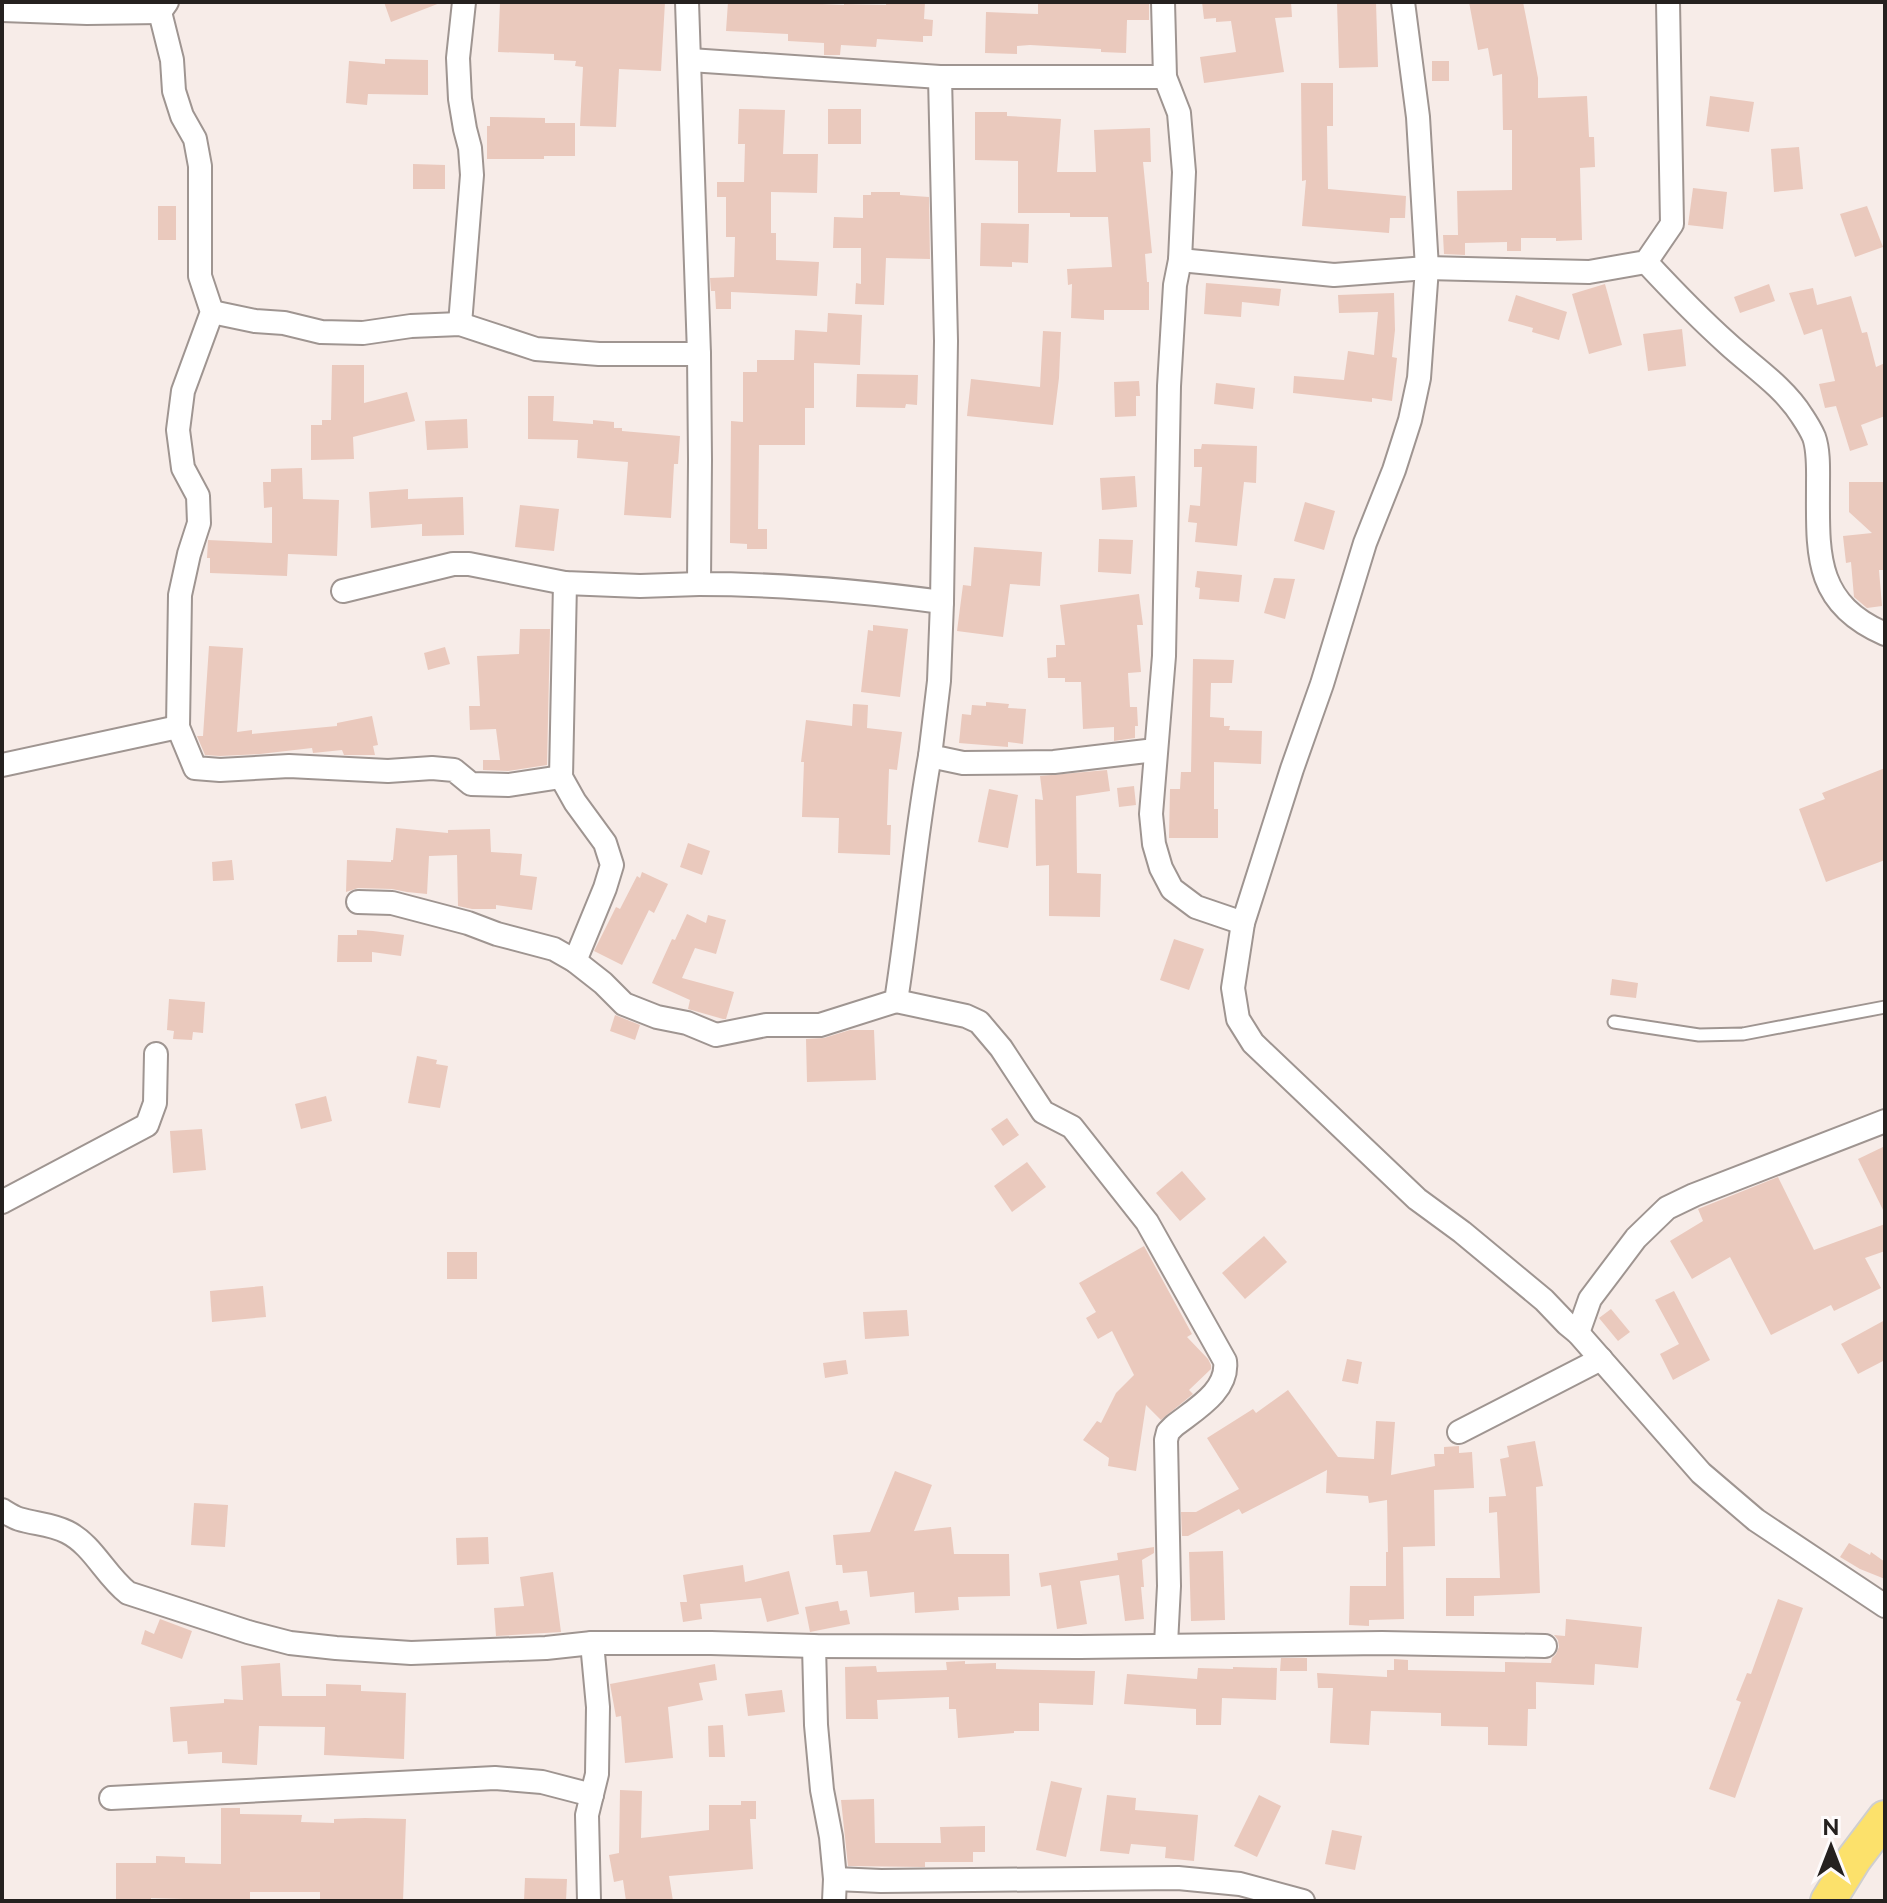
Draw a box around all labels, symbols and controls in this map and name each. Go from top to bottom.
north arrow [1791,1807,1871,1887]
text: N [1823,1814,1839,1840]

